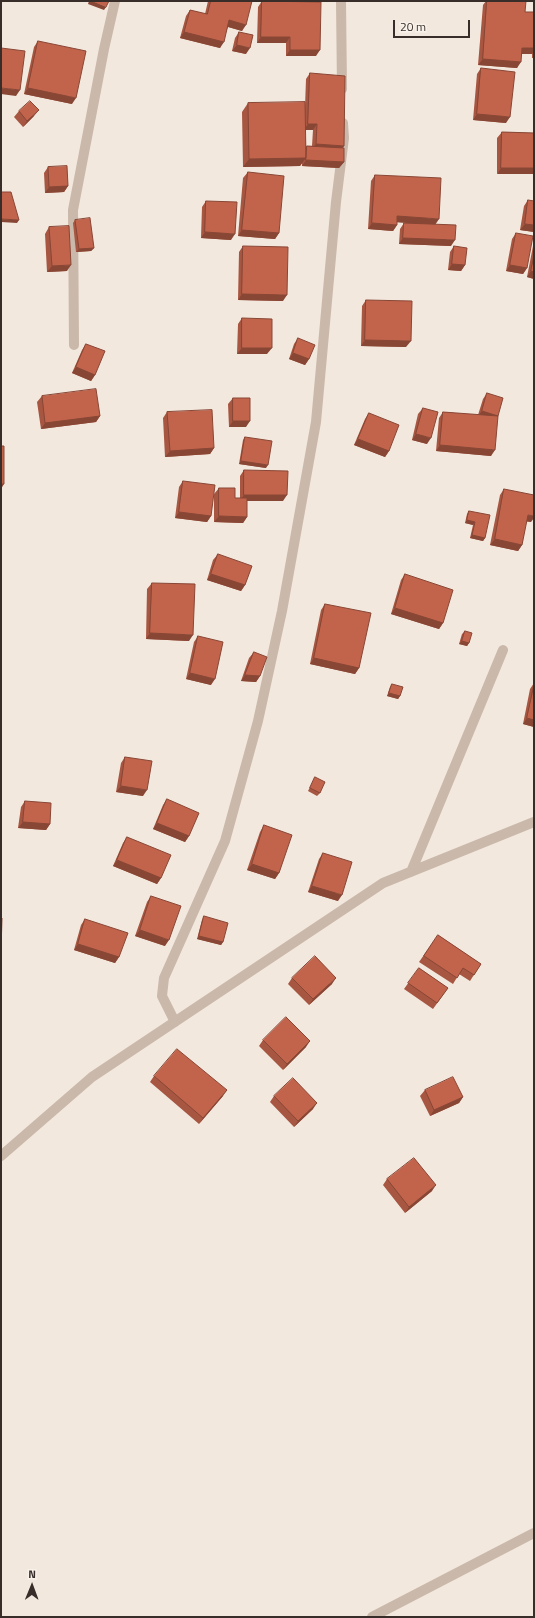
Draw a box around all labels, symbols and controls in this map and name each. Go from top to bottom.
scale bar [395,12,472,38]
text: 20 m [400,17,426,36]
north arrow [12,1566,52,1606]
text: N [28,1566,36,1582]

